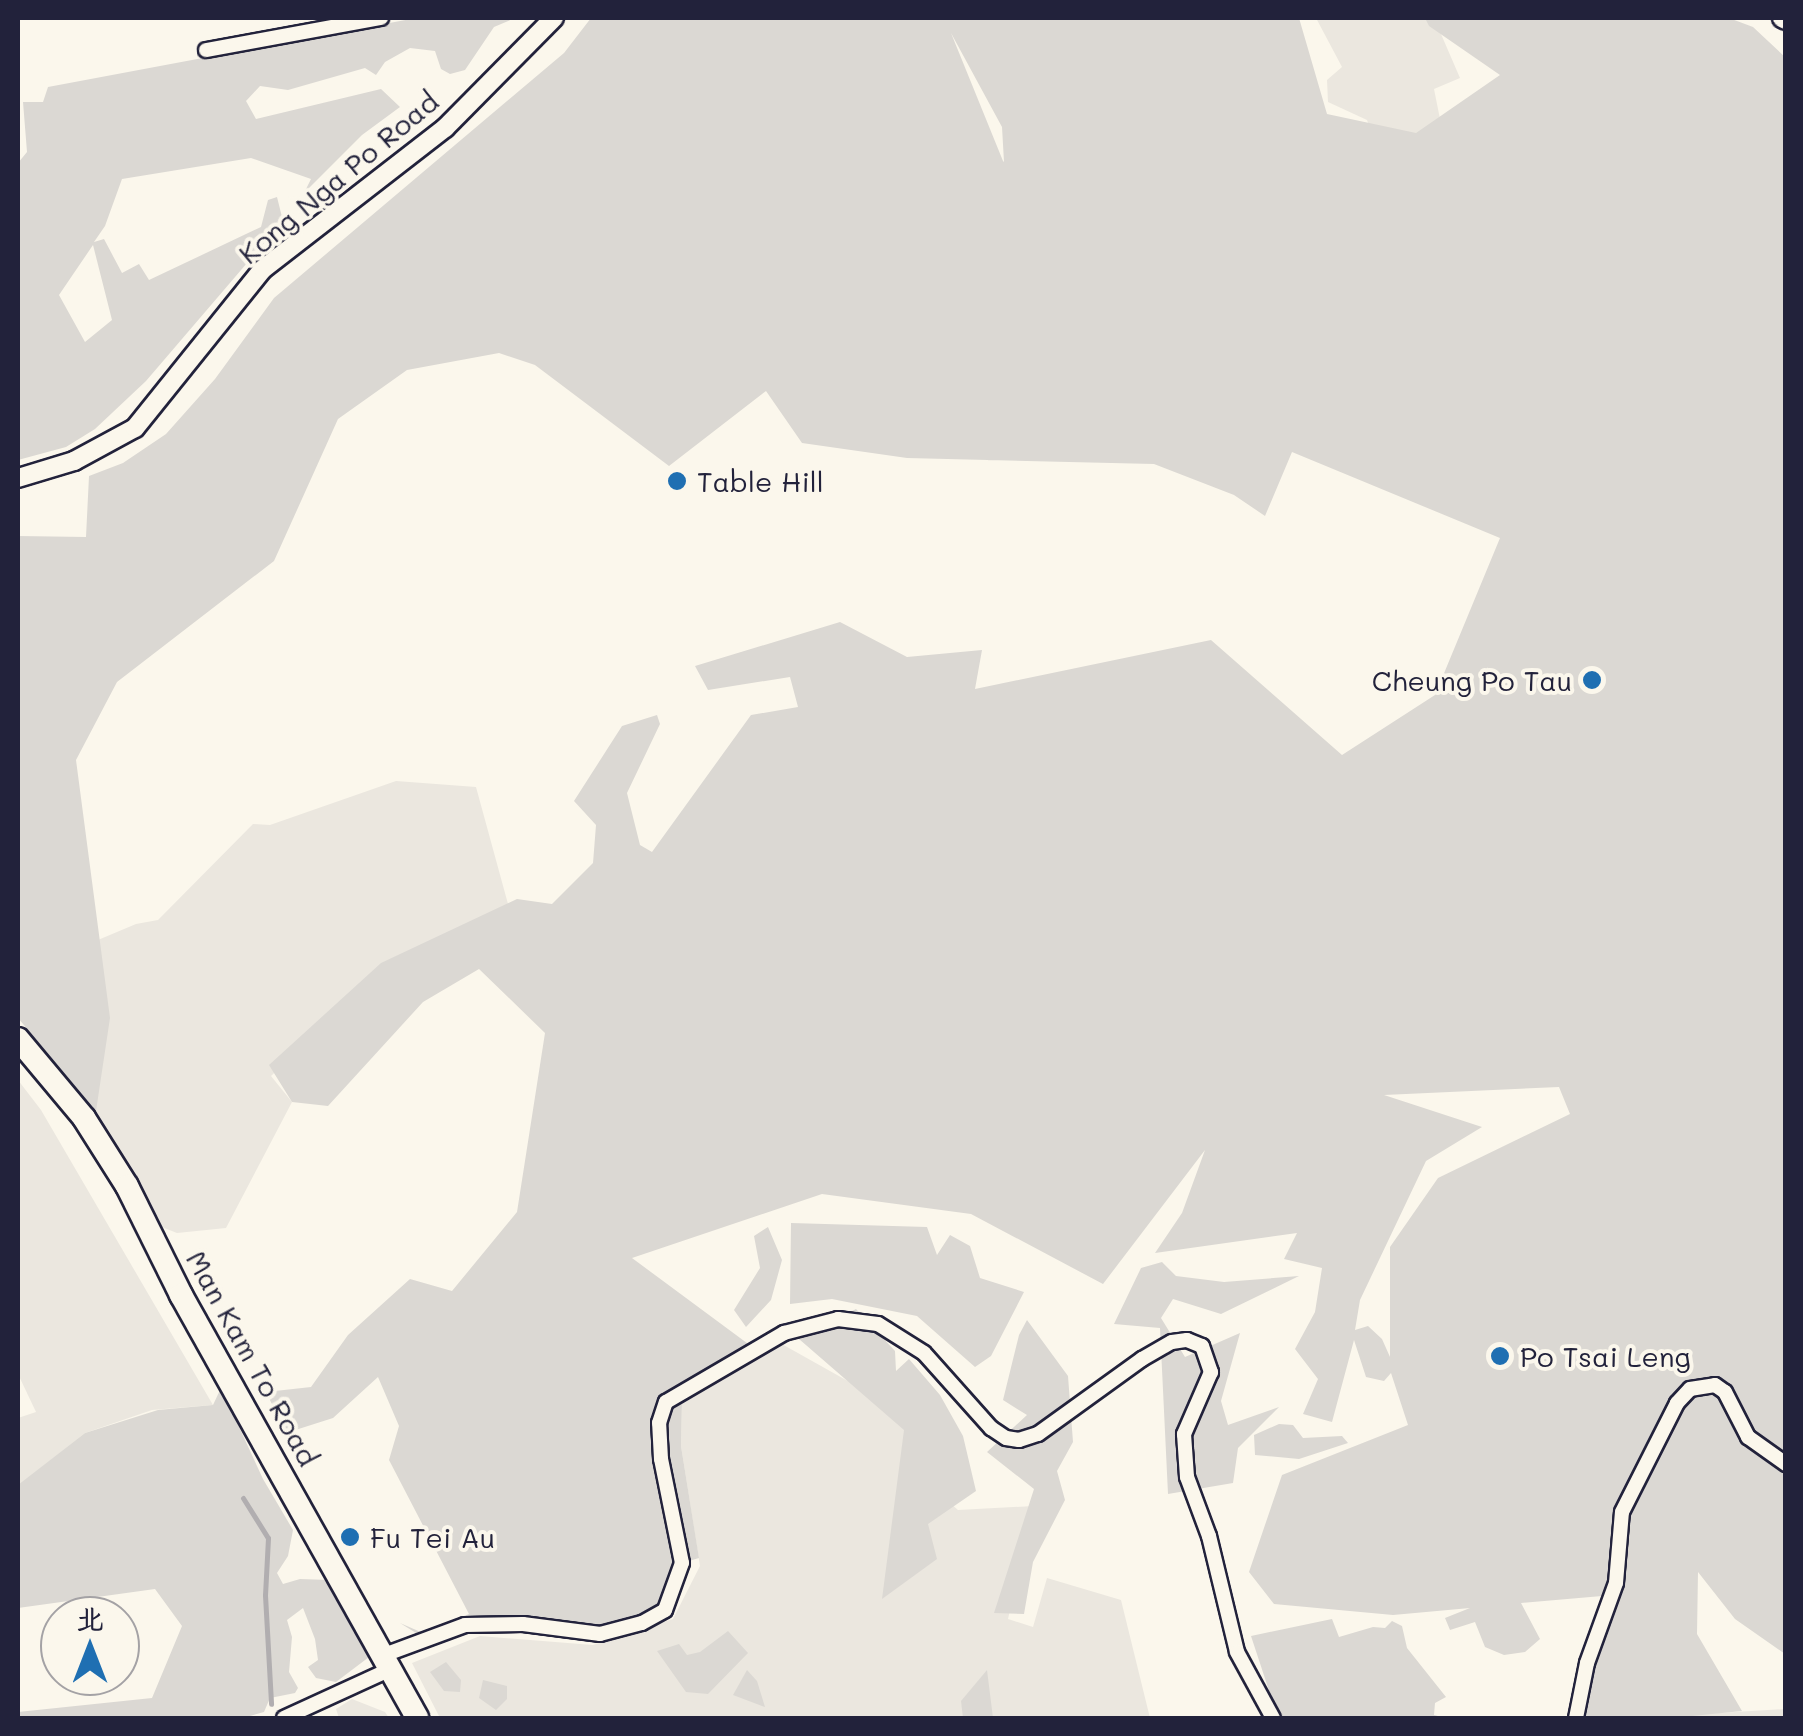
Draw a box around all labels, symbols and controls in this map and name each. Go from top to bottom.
street label: Kong Nga Po Road [231,84,445,270]
place label: Table Hill [697,464,824,498]
marker: Table Hill [666,470,688,492]
place label: Cheung Po Tau [1372,663,1572,697]
marker: Cheung Po Tau [1581,669,1603,691]
street label: Man Kam To Road [180,1245,326,1471]
place label: Po Tsai Leng [1520,1339,1691,1373]
marker: Po Tsai Leng [1489,1345,1511,1367]
place label: Fu Tei Au [370,1520,495,1554]
marker: Fu Tei Au [339,1526,361,1548]
north arrow [40,1596,140,1696]
text: 北 [76,1600,104,1636]

